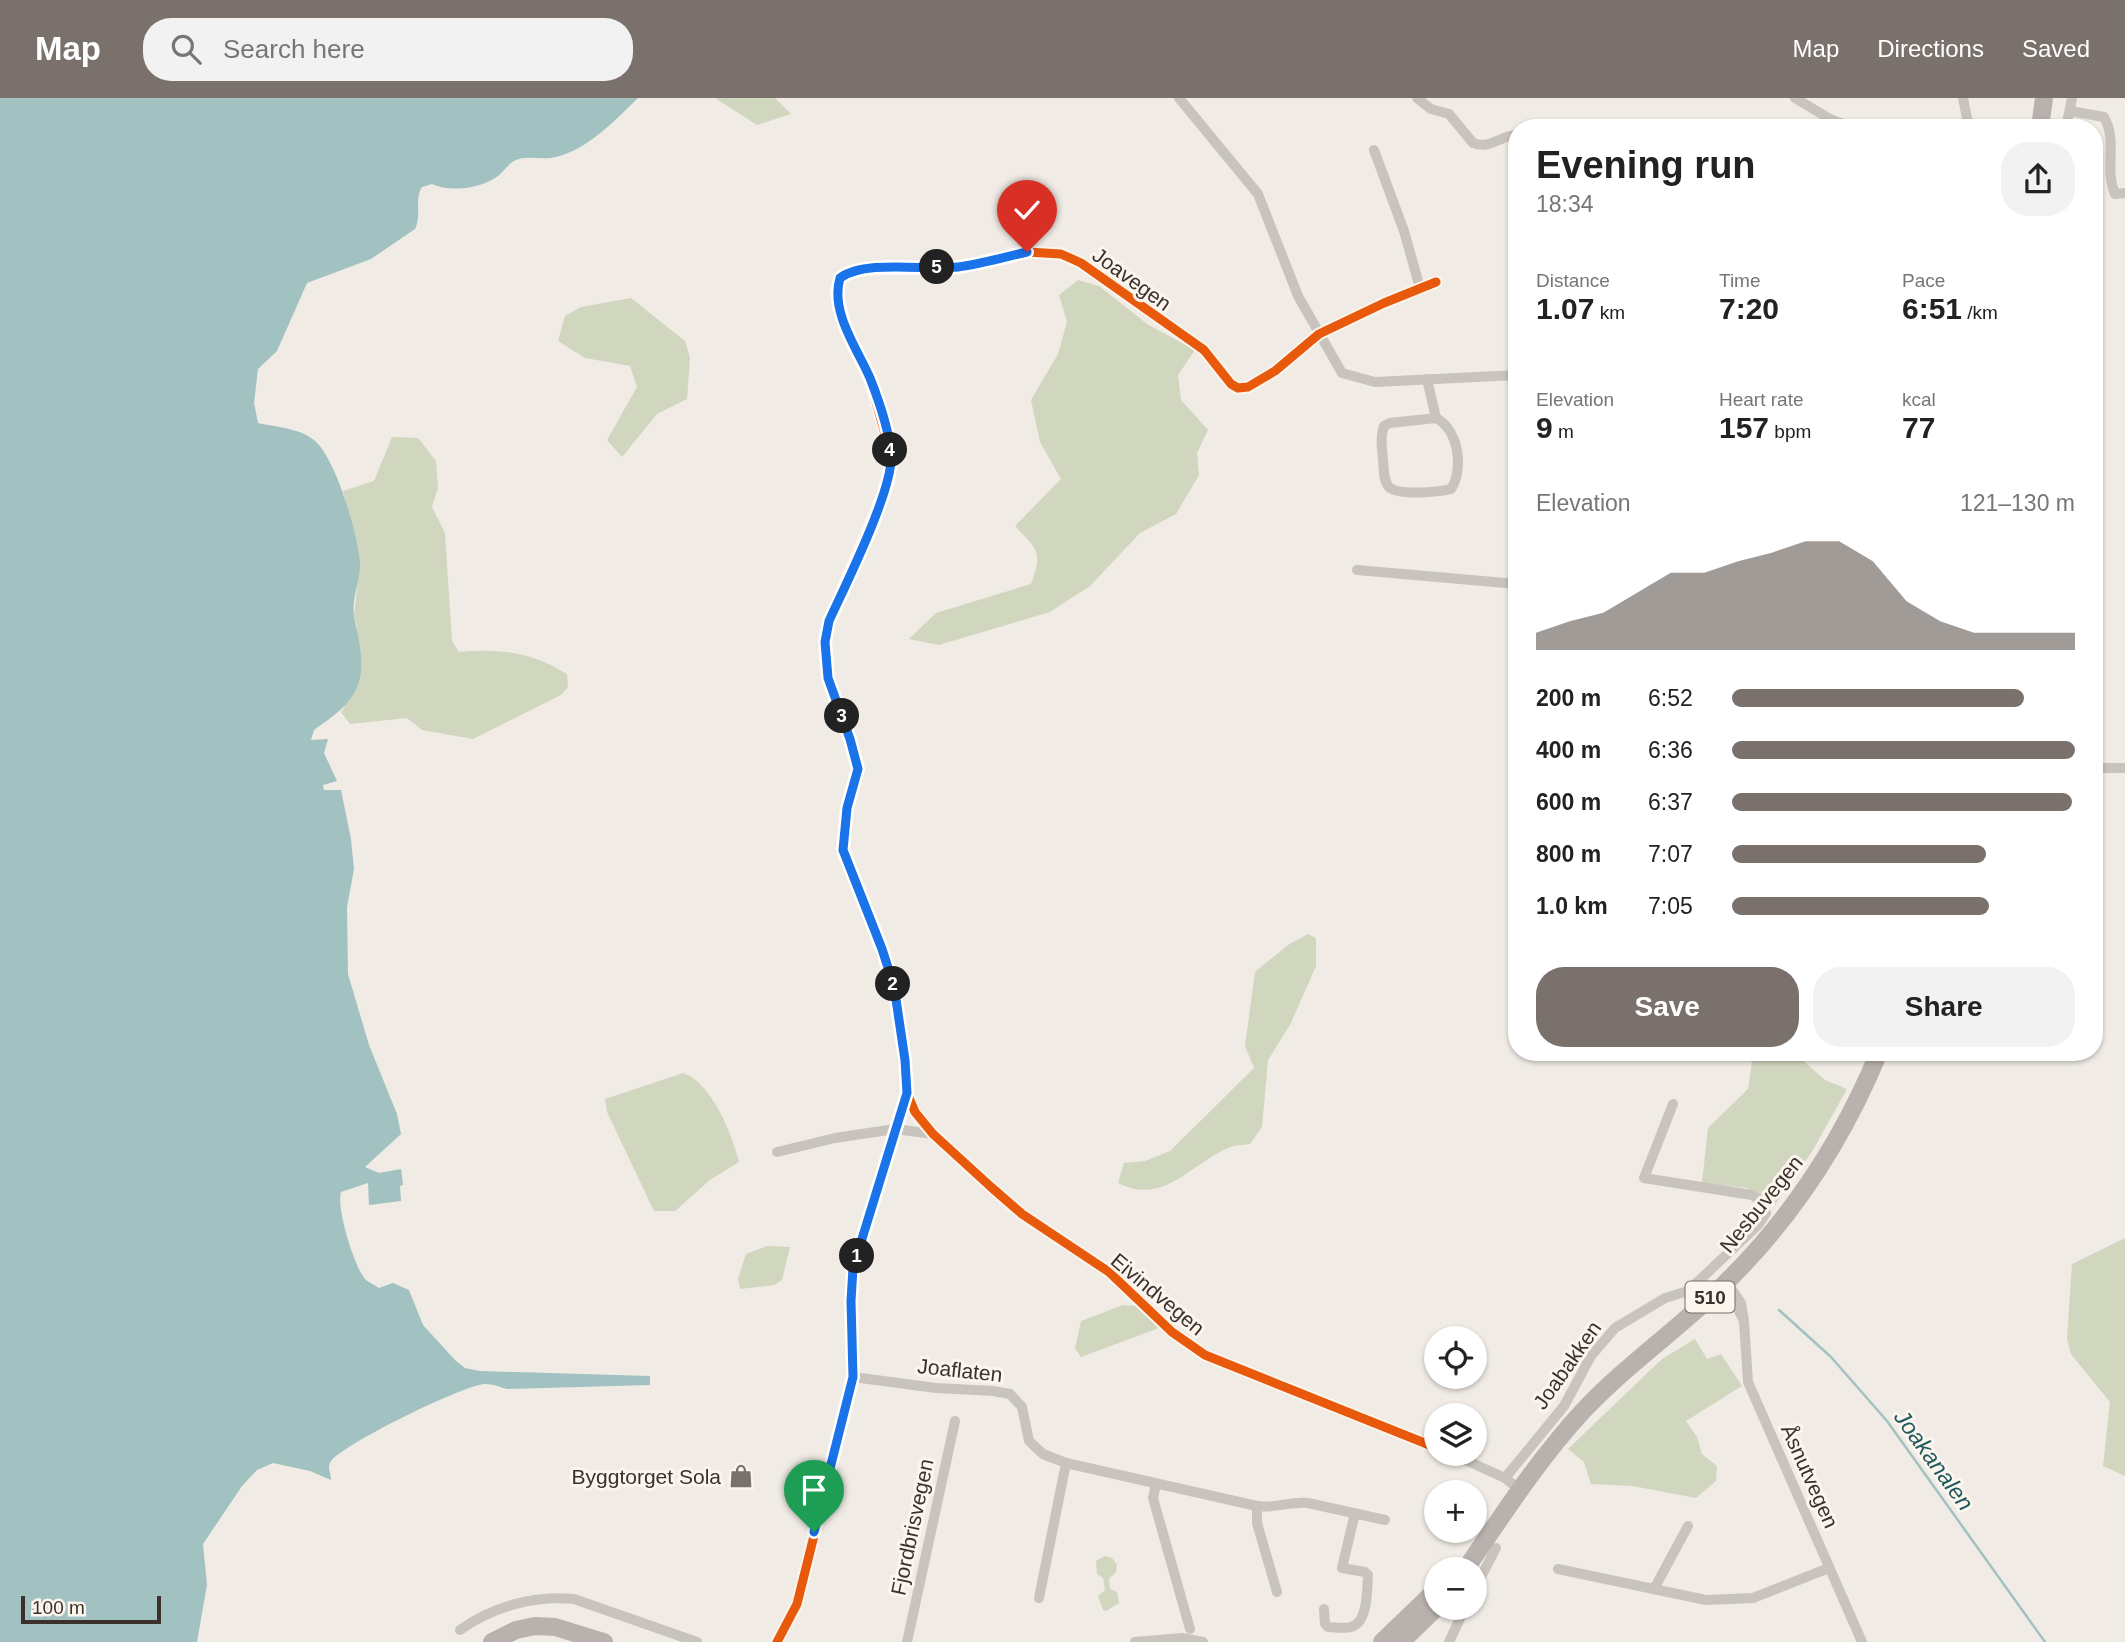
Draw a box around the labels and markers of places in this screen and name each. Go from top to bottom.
pin [997,180,1057,252]
pin: 5 [920,250,954,284]
pin: 4 [872,432,908,468]
pin: 3 [824,698,860,734]
pin: 2 [876,966,910,1001]
pin: 1 [840,1238,874,1274]
pin [784,1460,844,1532]
shop icon: Byggtorget Sola [727,1462,755,1490]
place label: Byggtorget Sola [572,1465,721,1488]

